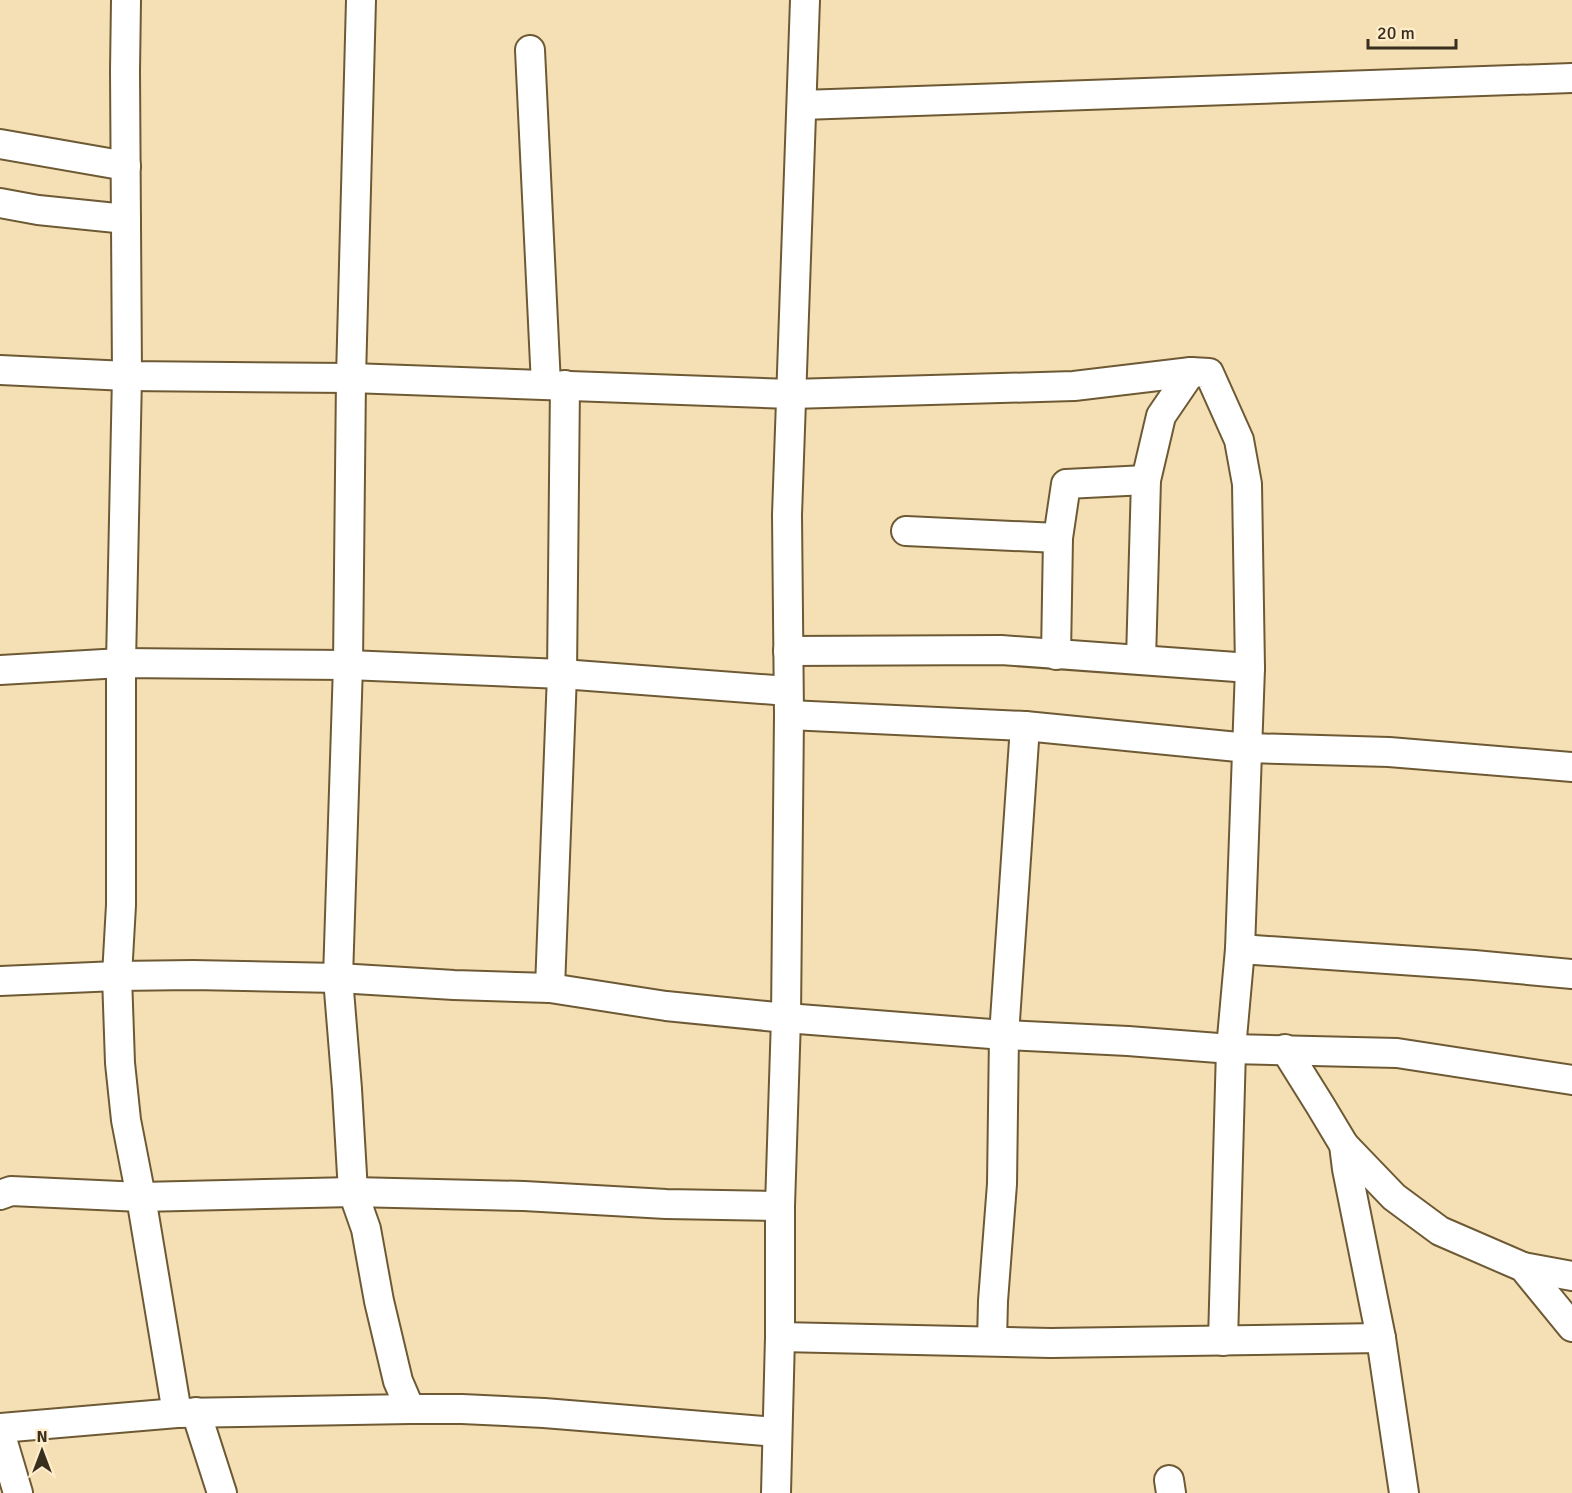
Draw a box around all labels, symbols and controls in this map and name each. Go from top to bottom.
scale bar [1368,12,1456,50]
text: 20 m [1377,22,1415,44]
north arrow [12,1421,72,1481]
text: N [36,1427,48,1447]

